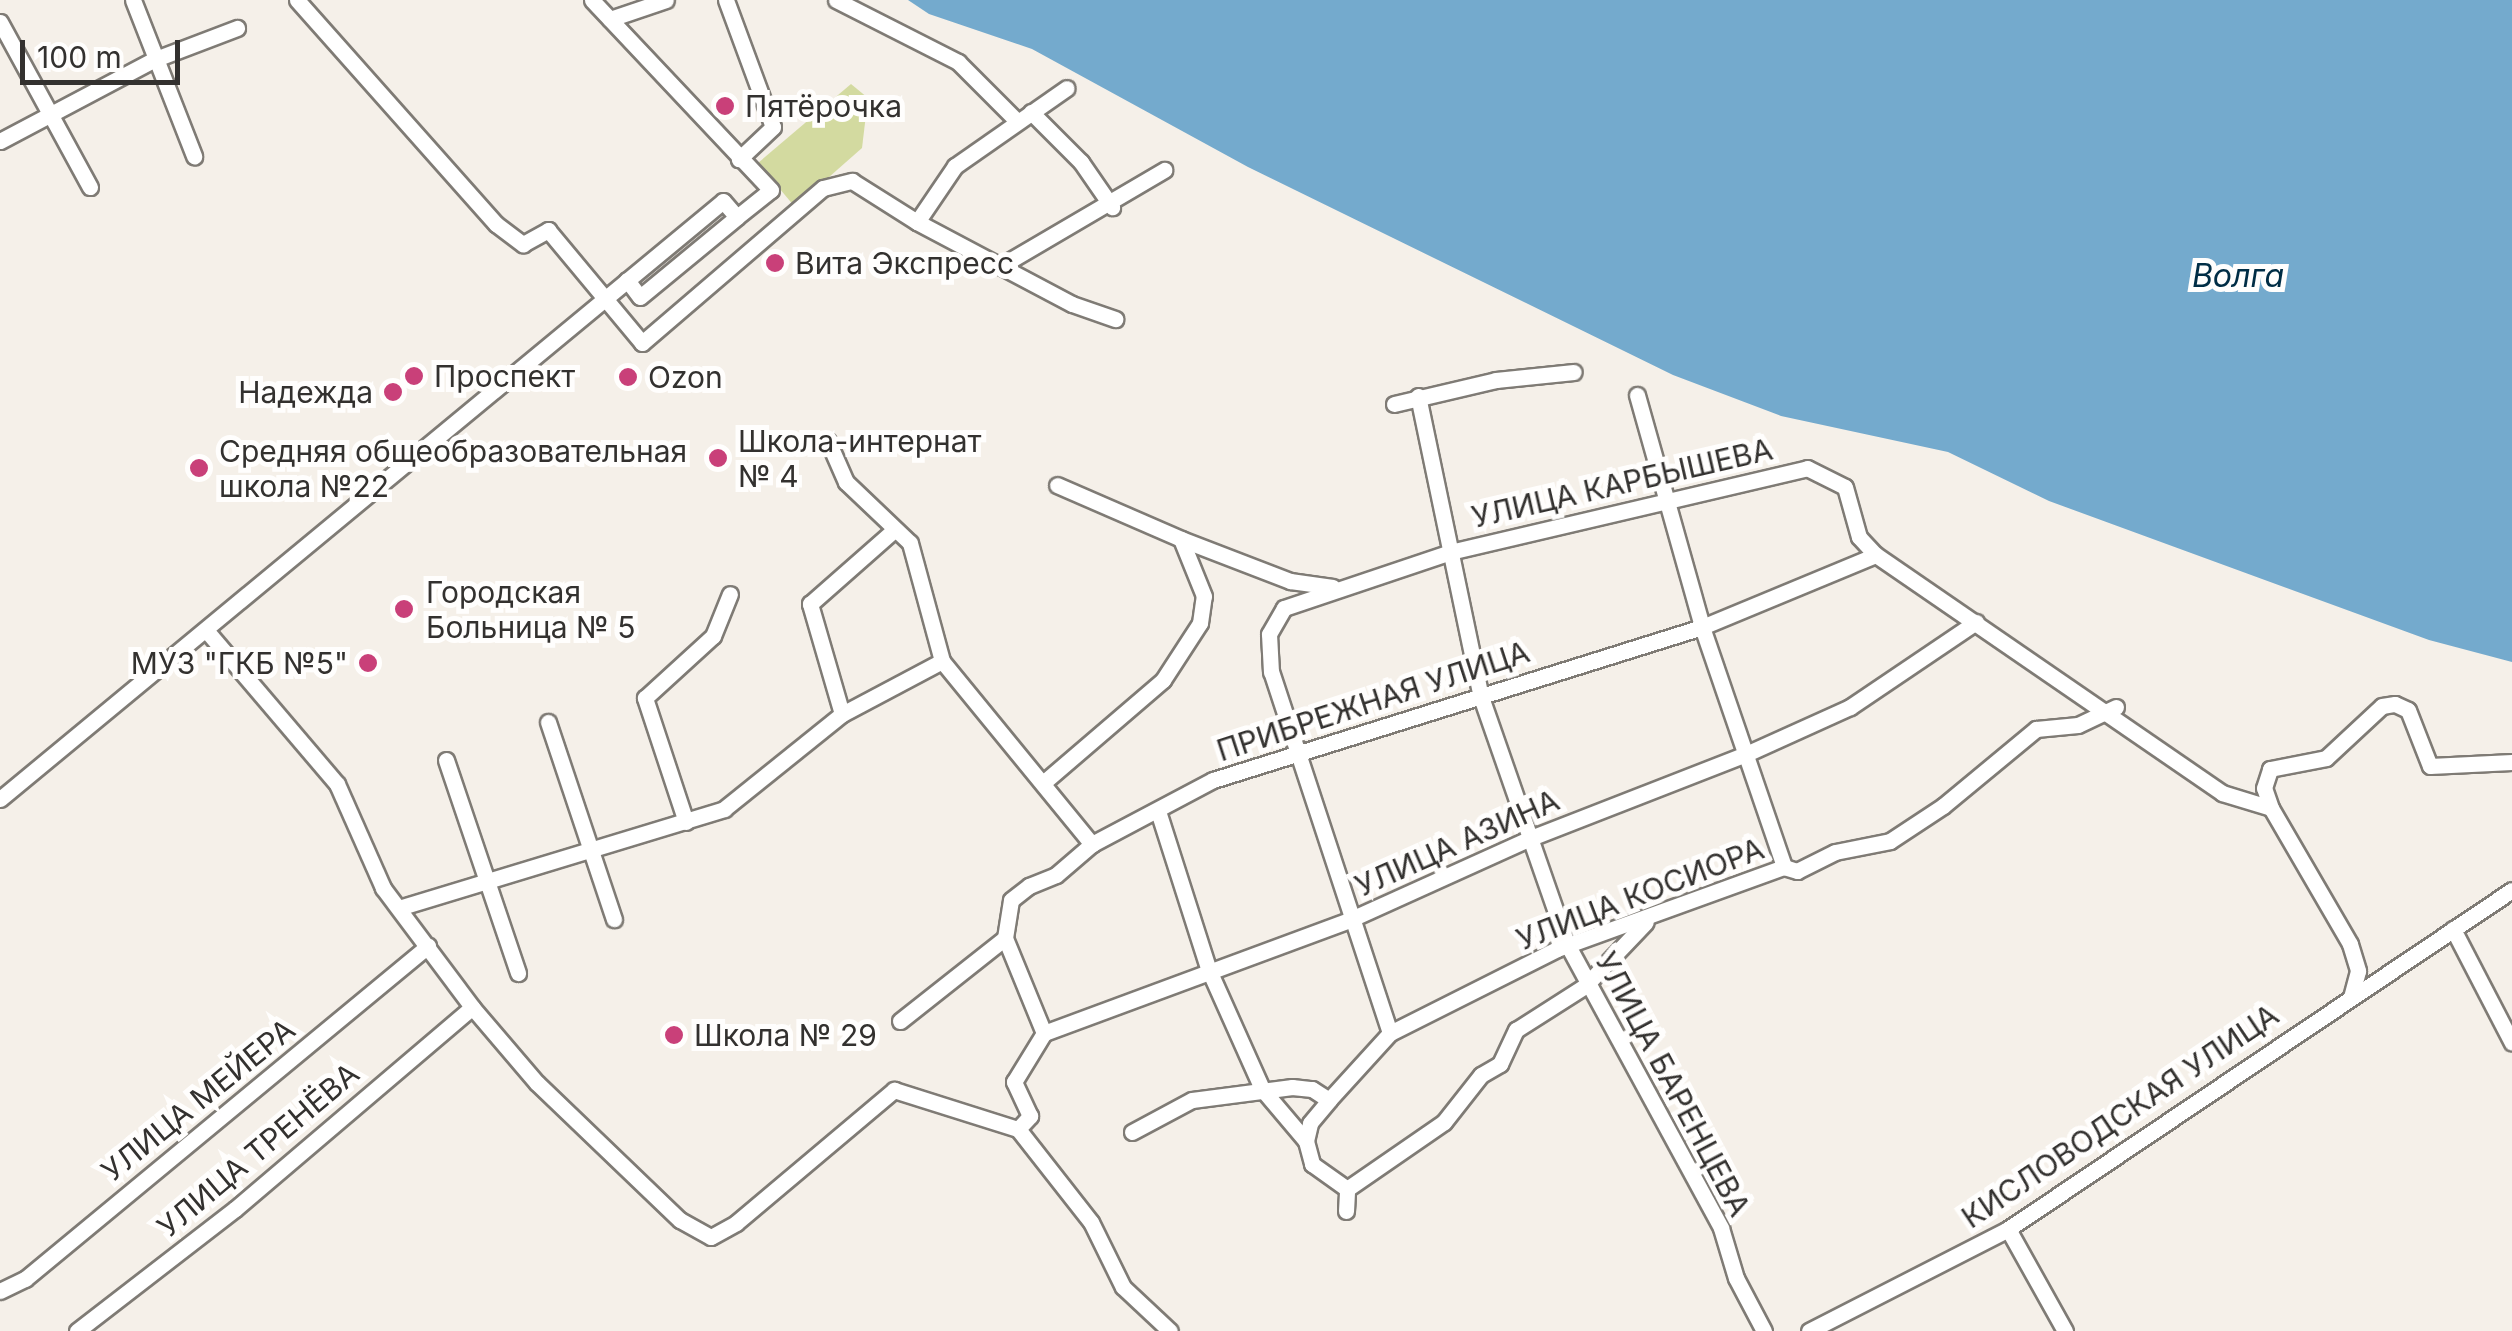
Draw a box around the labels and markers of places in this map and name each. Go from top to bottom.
place label: Пятёрочка [745,88,902,124]
marker: Пятёрочка [714,95,736,117]
place label: Вита Экспресс [795,245,1014,281]
marker: Вита Экспресс [764,252,786,274]
place label: Проспект [434,358,575,394]
place label: Ozon [648,359,723,395]
marker: Проспект [403,365,425,387]
marker: Ozon [617,366,639,388]
place label: Надежда [238,374,373,410]
marker: Надежда [382,381,404,403]
place label: Школа-интернат № 4 [738,423,982,494]
place label: Средняя общеобразовательная школа №22 [219,433,687,504]
marker: Школа-интернат № 4 [707,447,729,469]
marker: Средняя общеобразовательная школа №22 [188,457,210,479]
place label: Городская Больница № 5 [426,574,636,644]
marker: Городская Больница № 5 [391,596,417,622]
place label: МУЗ "ГКБ №5" [131,645,348,681]
marker: МУЗ "ГКБ №5" [357,652,379,674]
place label: Школа № 29 [694,1017,877,1053]
marker: Школа № 29 [663,1024,685,1046]

